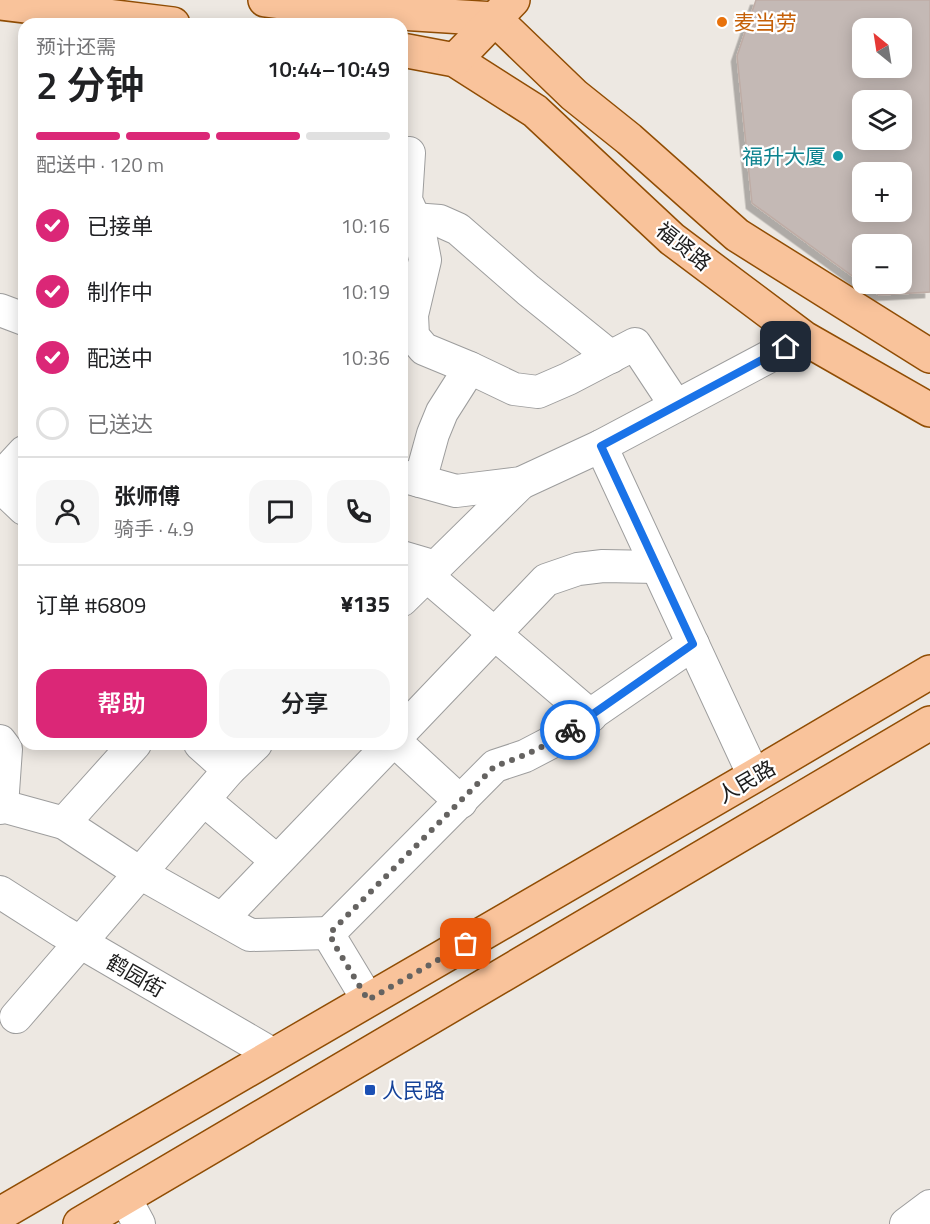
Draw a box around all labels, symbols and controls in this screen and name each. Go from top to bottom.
place label: 麦当劳 [734,6,797,38]
marker: 麦当劳 [715,15,729,29]
north arrow [852,18,912,78]
map controls [852,18,912,294]
text: 预计还需 [36,31,116,62]
text: 10:44–10:49 [267,52,390,86]
text: 2 分钟 [36,55,144,114]
button: layers [852,90,912,150]
place label: 福升大厦 [742,140,826,172]
text: 配送中 · 120 m [36,149,164,180]
marker: 福升大厦 [831,149,845,163]
button: + [852,162,912,222]
icon: check [36,209,69,242]
text: 已接单 [87,209,153,243]
text: 10:16 [341,210,390,241]
street label: 福贤路 [649,214,719,278]
button: − [852,234,912,294]
icon: check [36,275,69,308]
text: 制作中 [87,275,153,309]
text: 10:19 [341,276,390,307]
pin [760,321,811,372]
icon: home [769,330,802,363]
icon: check [36,341,69,374]
text: 配送中 [87,341,153,375]
text: 10:36 [341,342,390,373]
text: 已送达 [87,407,153,441]
text: 张师傅 [114,479,180,513]
button: person [36,480,99,543]
button: chat [249,480,312,543]
button: phone [327,480,390,543]
text: 骑手 · 4.9 [114,513,194,544]
text: ¥135 [341,587,390,621]
text: 订单 #6809 [36,588,146,622]
button: 帮助 [36,669,207,738]
button: 分享 [219,669,390,738]
courier [540,700,600,760]
icon: bike [554,714,587,747]
street label: 人民路 [711,751,781,811]
pin [440,918,491,969]
icon: bag [449,927,482,960]
street label: 鹤园街 [101,945,171,1005]
place label: 人民路 [382,1074,445,1106]
marker: 人民路 [363,1083,377,1097]

